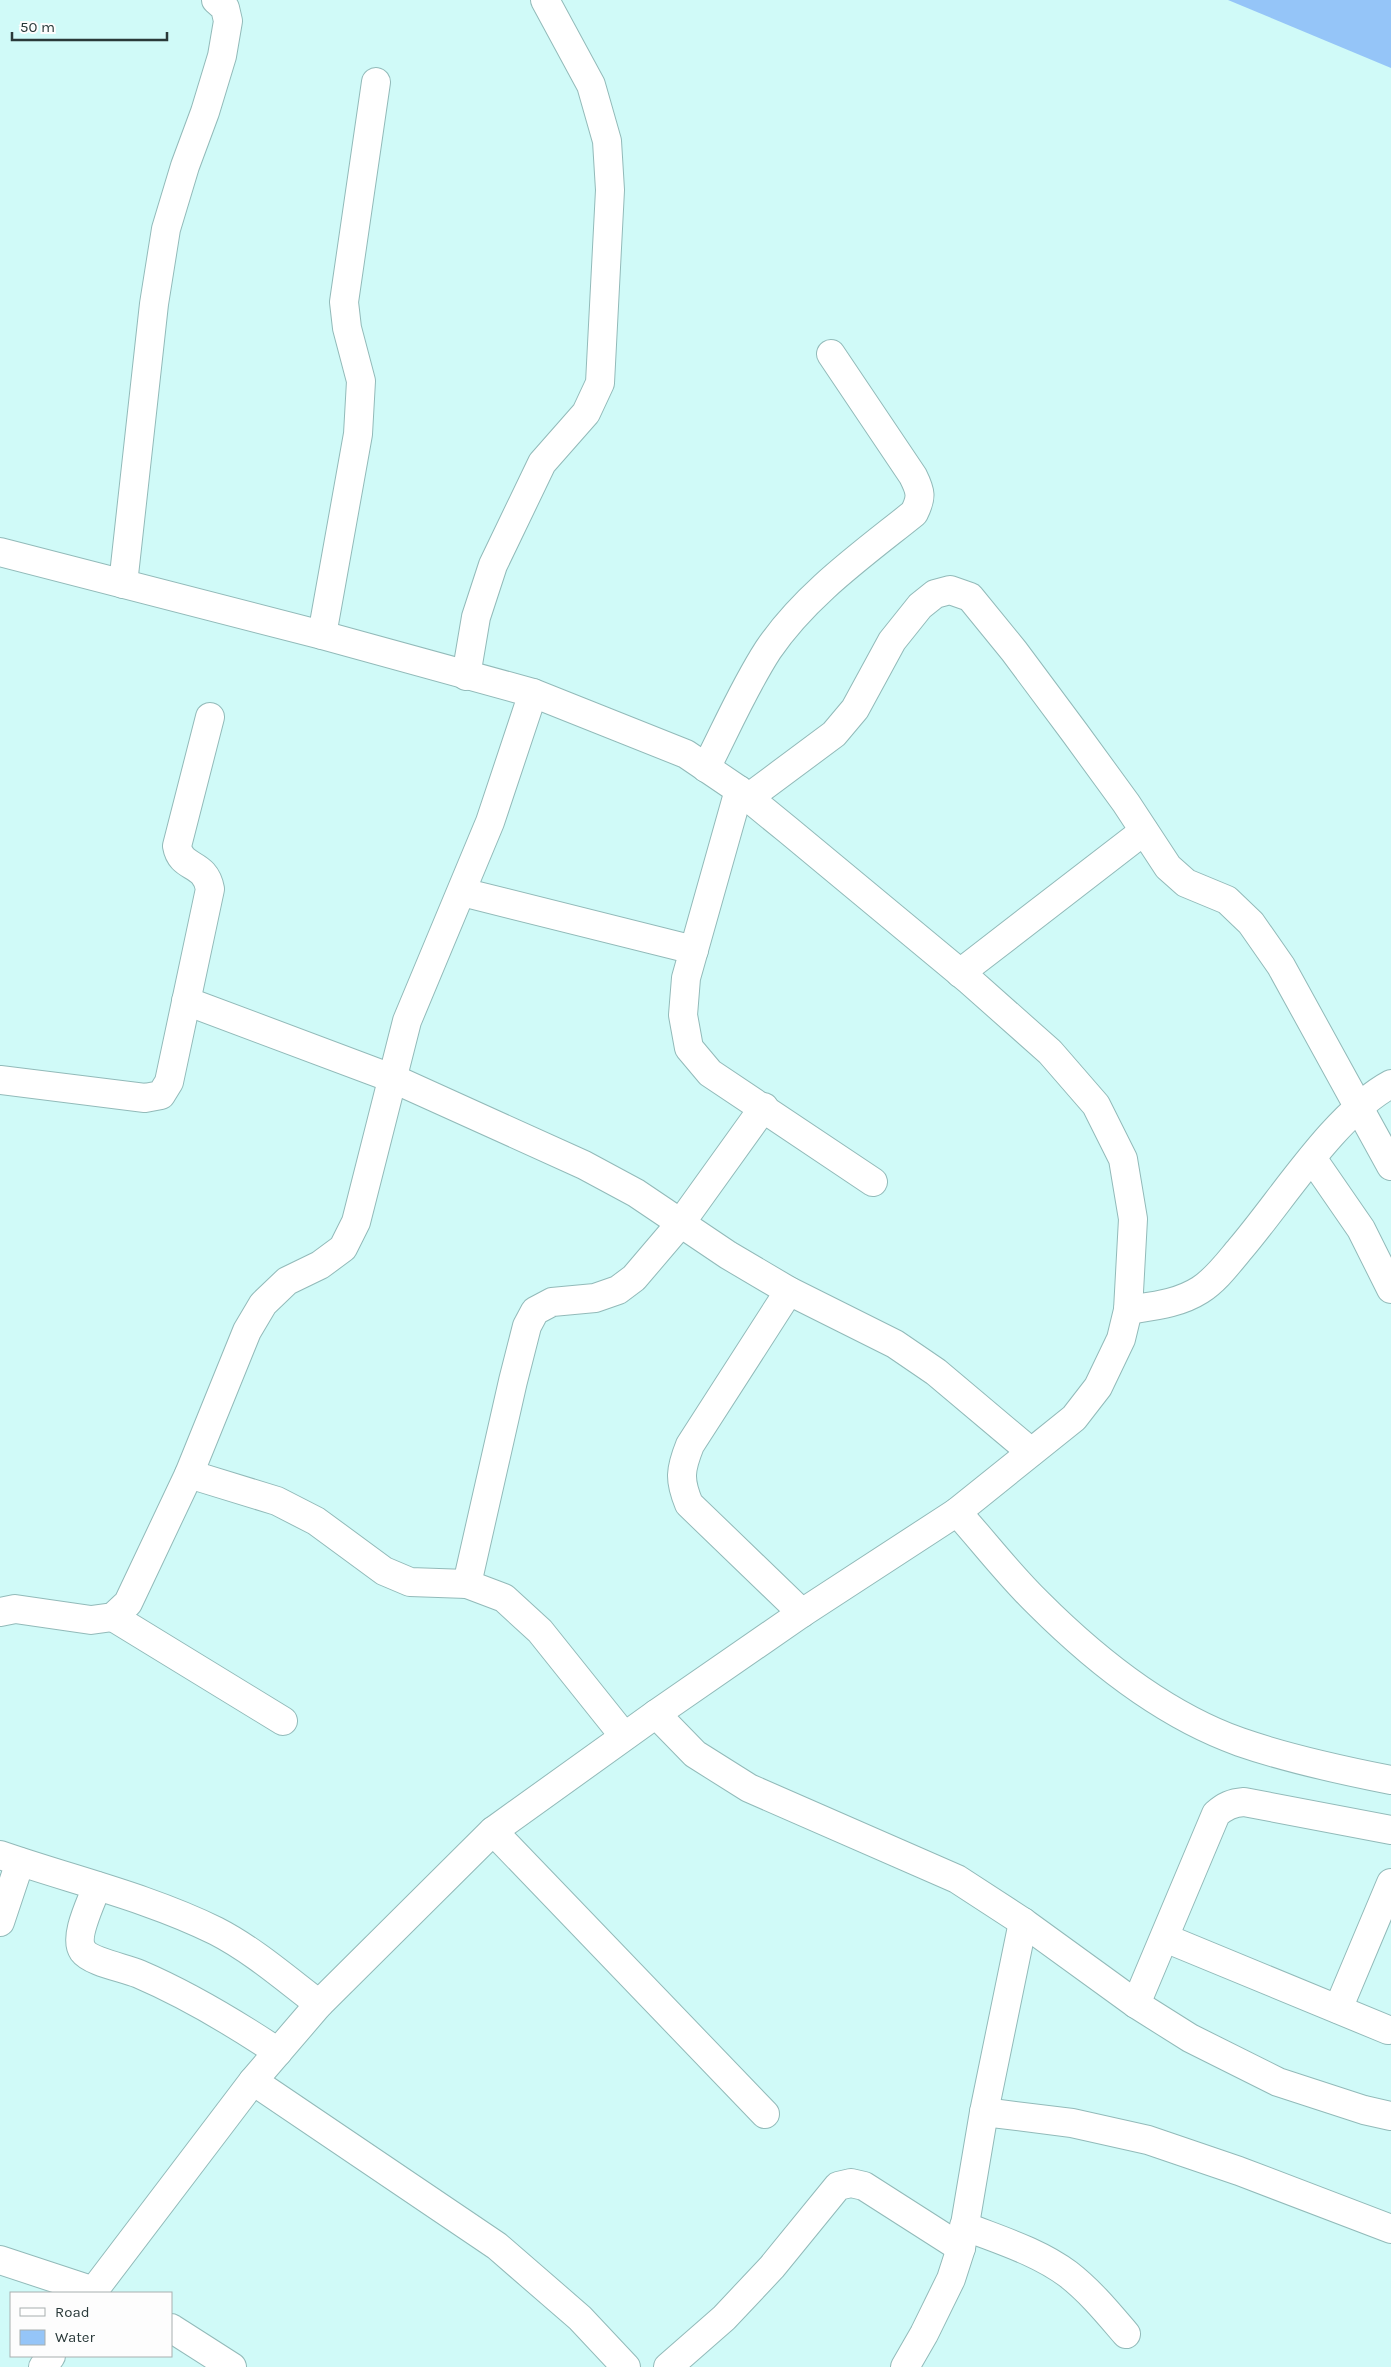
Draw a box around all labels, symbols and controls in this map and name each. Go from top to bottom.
scale bar [12,10,168,42]
text: 50 m [20,18,55,36]
legend [10,2292,172,2357]
text: Road [55,2303,90,2321]
text: Water [55,2328,96,2346]

